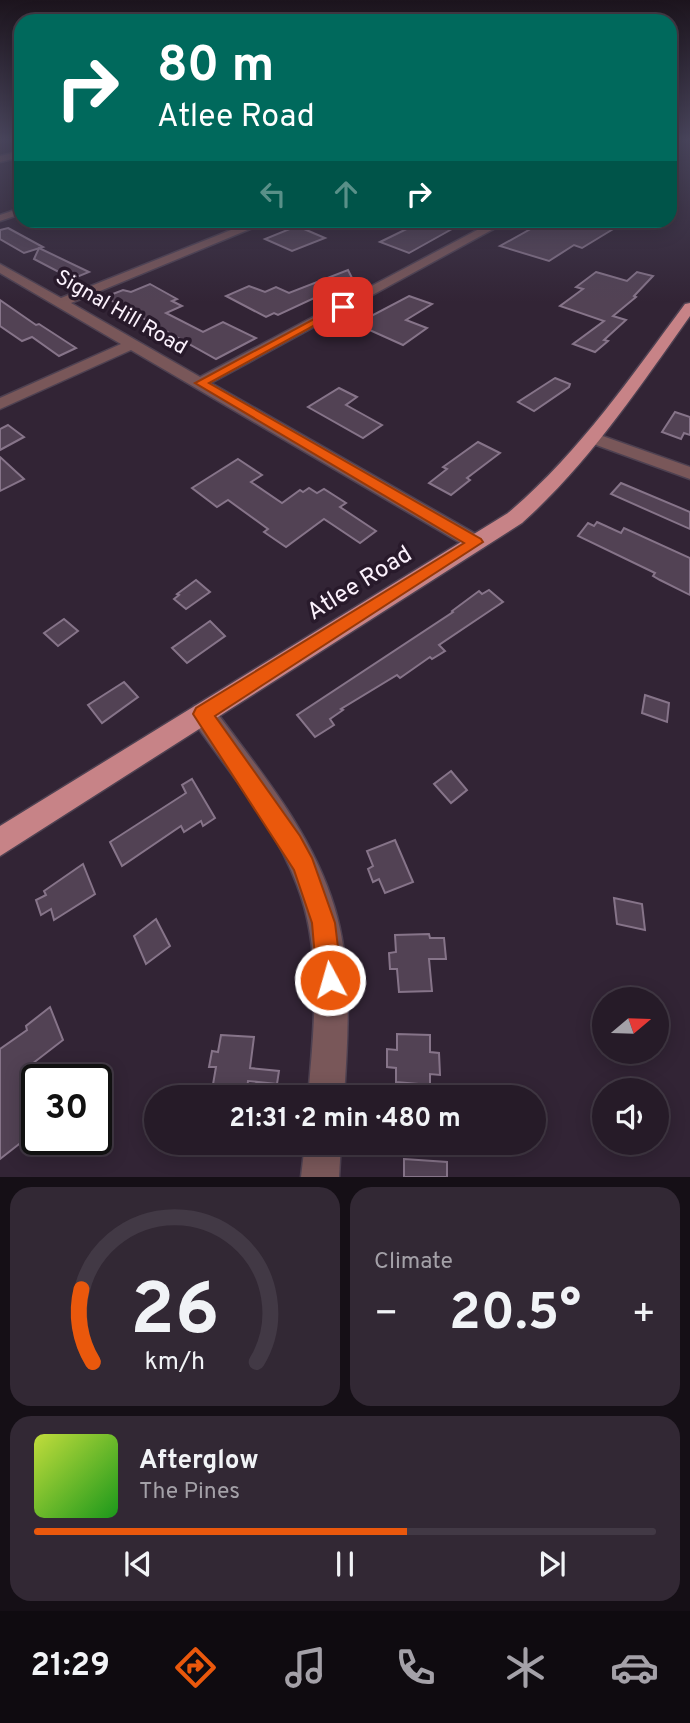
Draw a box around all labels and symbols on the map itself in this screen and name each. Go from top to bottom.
street label: Signal Hill Road [50,264,192,362]
pin [313,277,373,337]
street label: Atlee Road [302,540,418,628]
position arrow [293,943,367,1017]
north arrow [592,987,668,1064]
speed limit sign: 30 [21,1064,112,1155]

